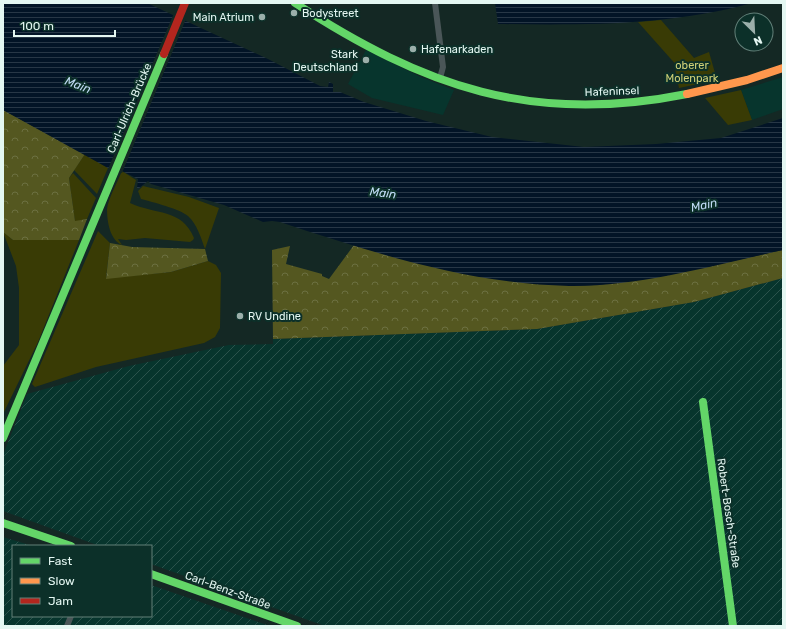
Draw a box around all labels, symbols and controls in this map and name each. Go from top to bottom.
place label: Bodystreet [302,7,359,20]
marker: Bodystreet [289,8,299,18]
place label: Main Atrium [193,11,254,24]
scale bar [14,12,115,38]
marker: Main Atrium [257,12,267,22]
north arrow [734,12,774,52]
text: 100 m [20,19,54,33]
text: N [752,33,764,48]
place label: Hafenarkaden [421,43,493,56]
marker: Hafenarkaden [408,44,418,54]
place label: Stark Deutschland [293,48,358,74]
marker: Stark Deutschland [361,55,371,65]
park label: oberer Molenpark [665,59,719,85]
street label: Carl-Ulrich-Brücke [105,61,154,155]
water label: Main [63,74,93,96]
street label: Hafeninsel [585,84,640,99]
water label: Main [369,184,397,202]
water label: Main [689,195,719,215]
place label: RV Undine [248,310,301,323]
marker: RV Undine [235,311,245,321]
street label: Robert-Bosch-Straße [714,457,743,569]
legend [12,545,152,617]
text: Fast [48,554,72,568]
street label: Carl-Benz-Straße [183,569,272,612]
text: Slow [48,574,75,588]
text: Jam [48,594,73,608]

